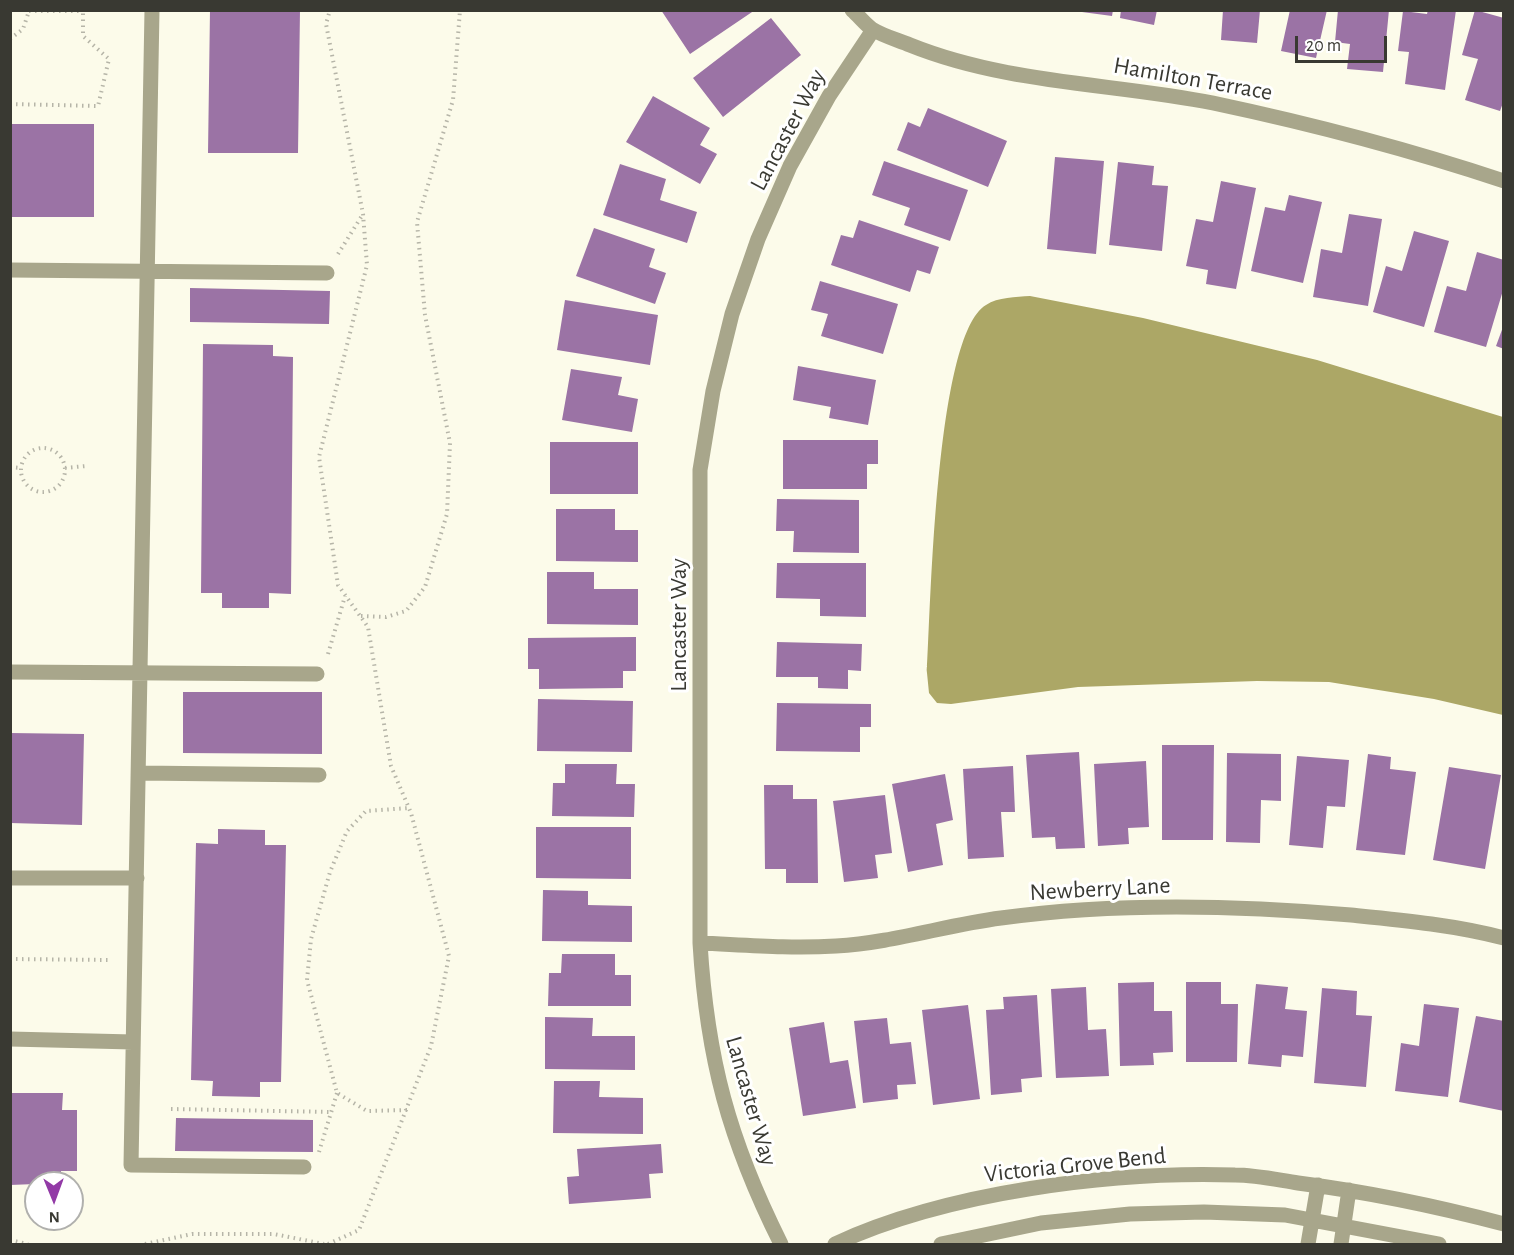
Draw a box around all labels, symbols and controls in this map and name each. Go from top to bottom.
scale bar [1298,24,1390,62]
text: 20 m [1306,37,1341,55]
street label: Hamilton Terrace [1111,51,1275,107]
street label: Lancaster Way [744,64,832,196]
street label: Lancaster Way [665,558,693,692]
street label: Newberry Lane [1029,871,1171,907]
street label: Lancaster Way [719,1033,783,1169]
street label: Victoria Grove Bend [983,1141,1167,1189]
north arrow [24,1171,84,1231]
text: N [49,1209,60,1225]

